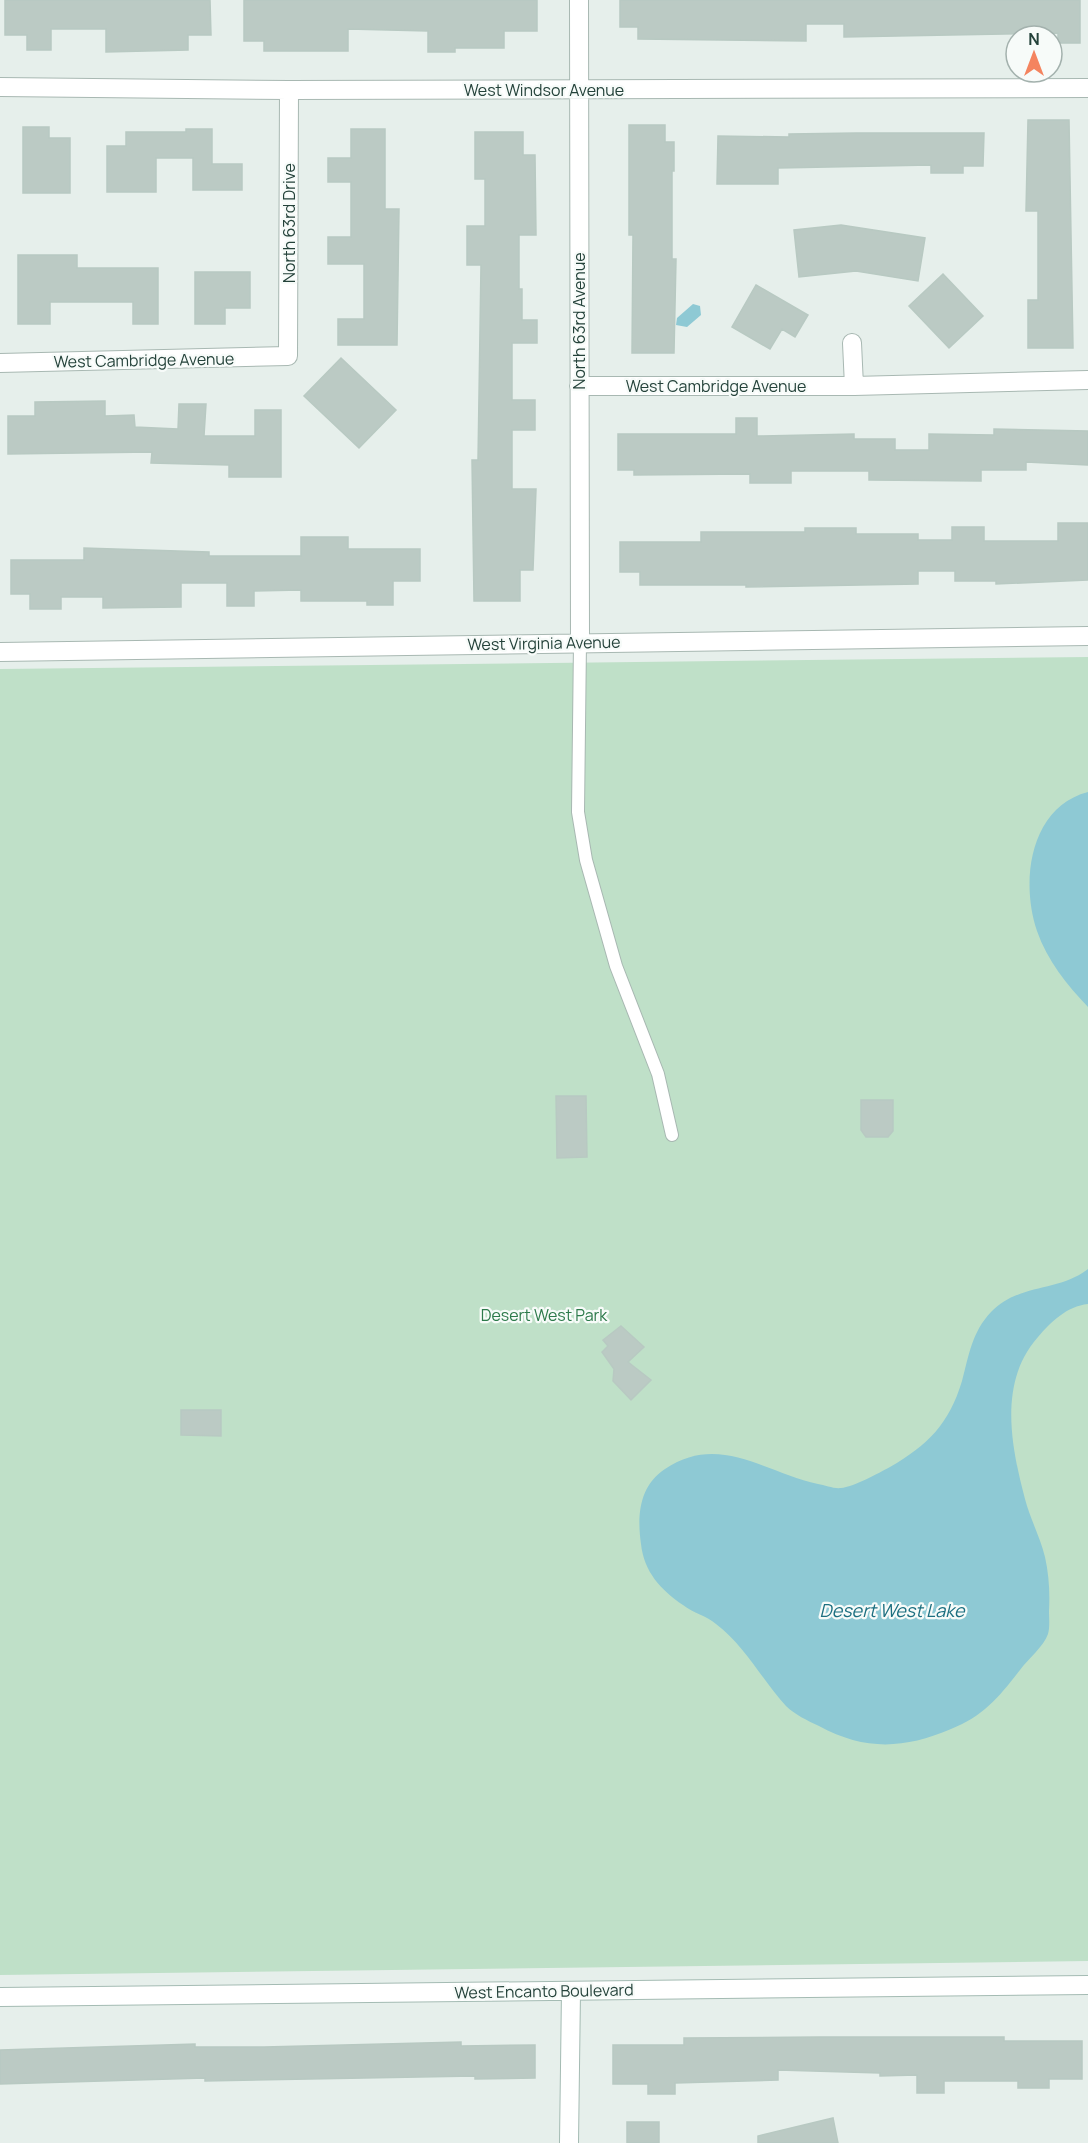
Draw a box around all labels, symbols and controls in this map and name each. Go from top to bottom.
north arrow [1004,24,1064,84]
text: N [1028,28,1040,50]
street label: West Windsor Avenue [464,79,624,101]
street label: North 63rd Drive [278,163,300,283]
street label: North 63rd Avenue [568,252,590,390]
street label: West Cambridge Avenue [54,347,234,373]
street label: West Cambridge Avenue [626,375,806,397]
street label: West Virginia Avenue [467,631,621,655]
park label: Desert West Park [481,1304,608,1326]
water label: Desert West Lake [820,1598,966,1622]
street label: West Encanto Boulevard [454,1978,634,2004]

